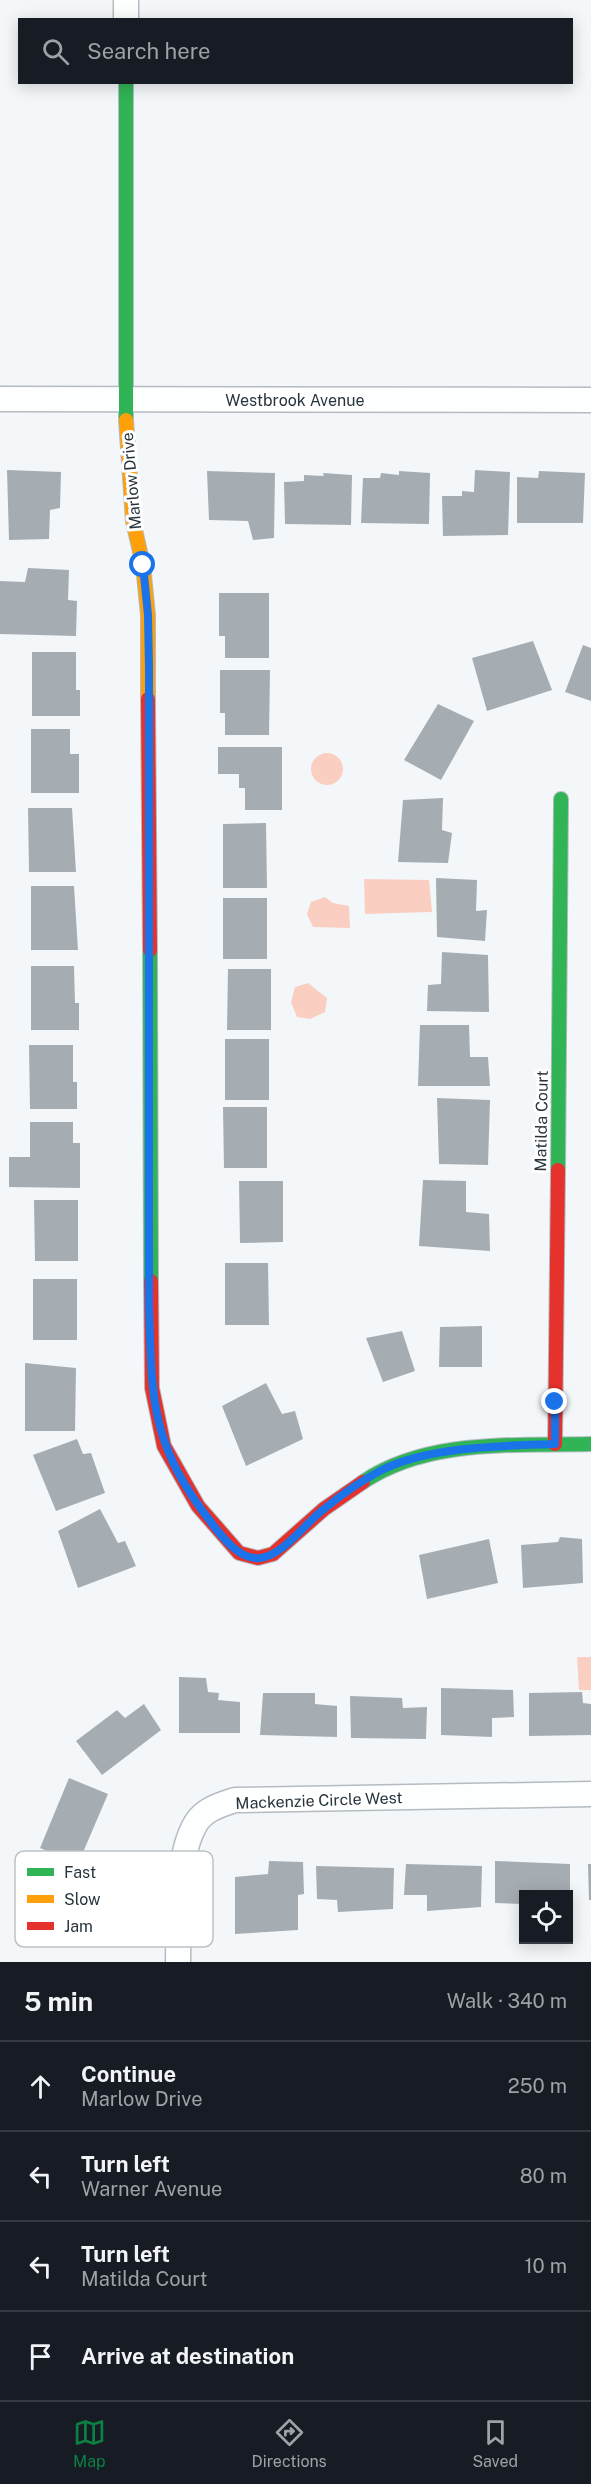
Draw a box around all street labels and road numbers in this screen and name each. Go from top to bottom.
street label: Westbrook Avenue [225,391,365,410]
street label: Marlow Drive [118,432,145,530]
street label: Matilda Court [531,1070,552,1172]
street label: Mackenzie Circle West [235,1788,403,1813]

